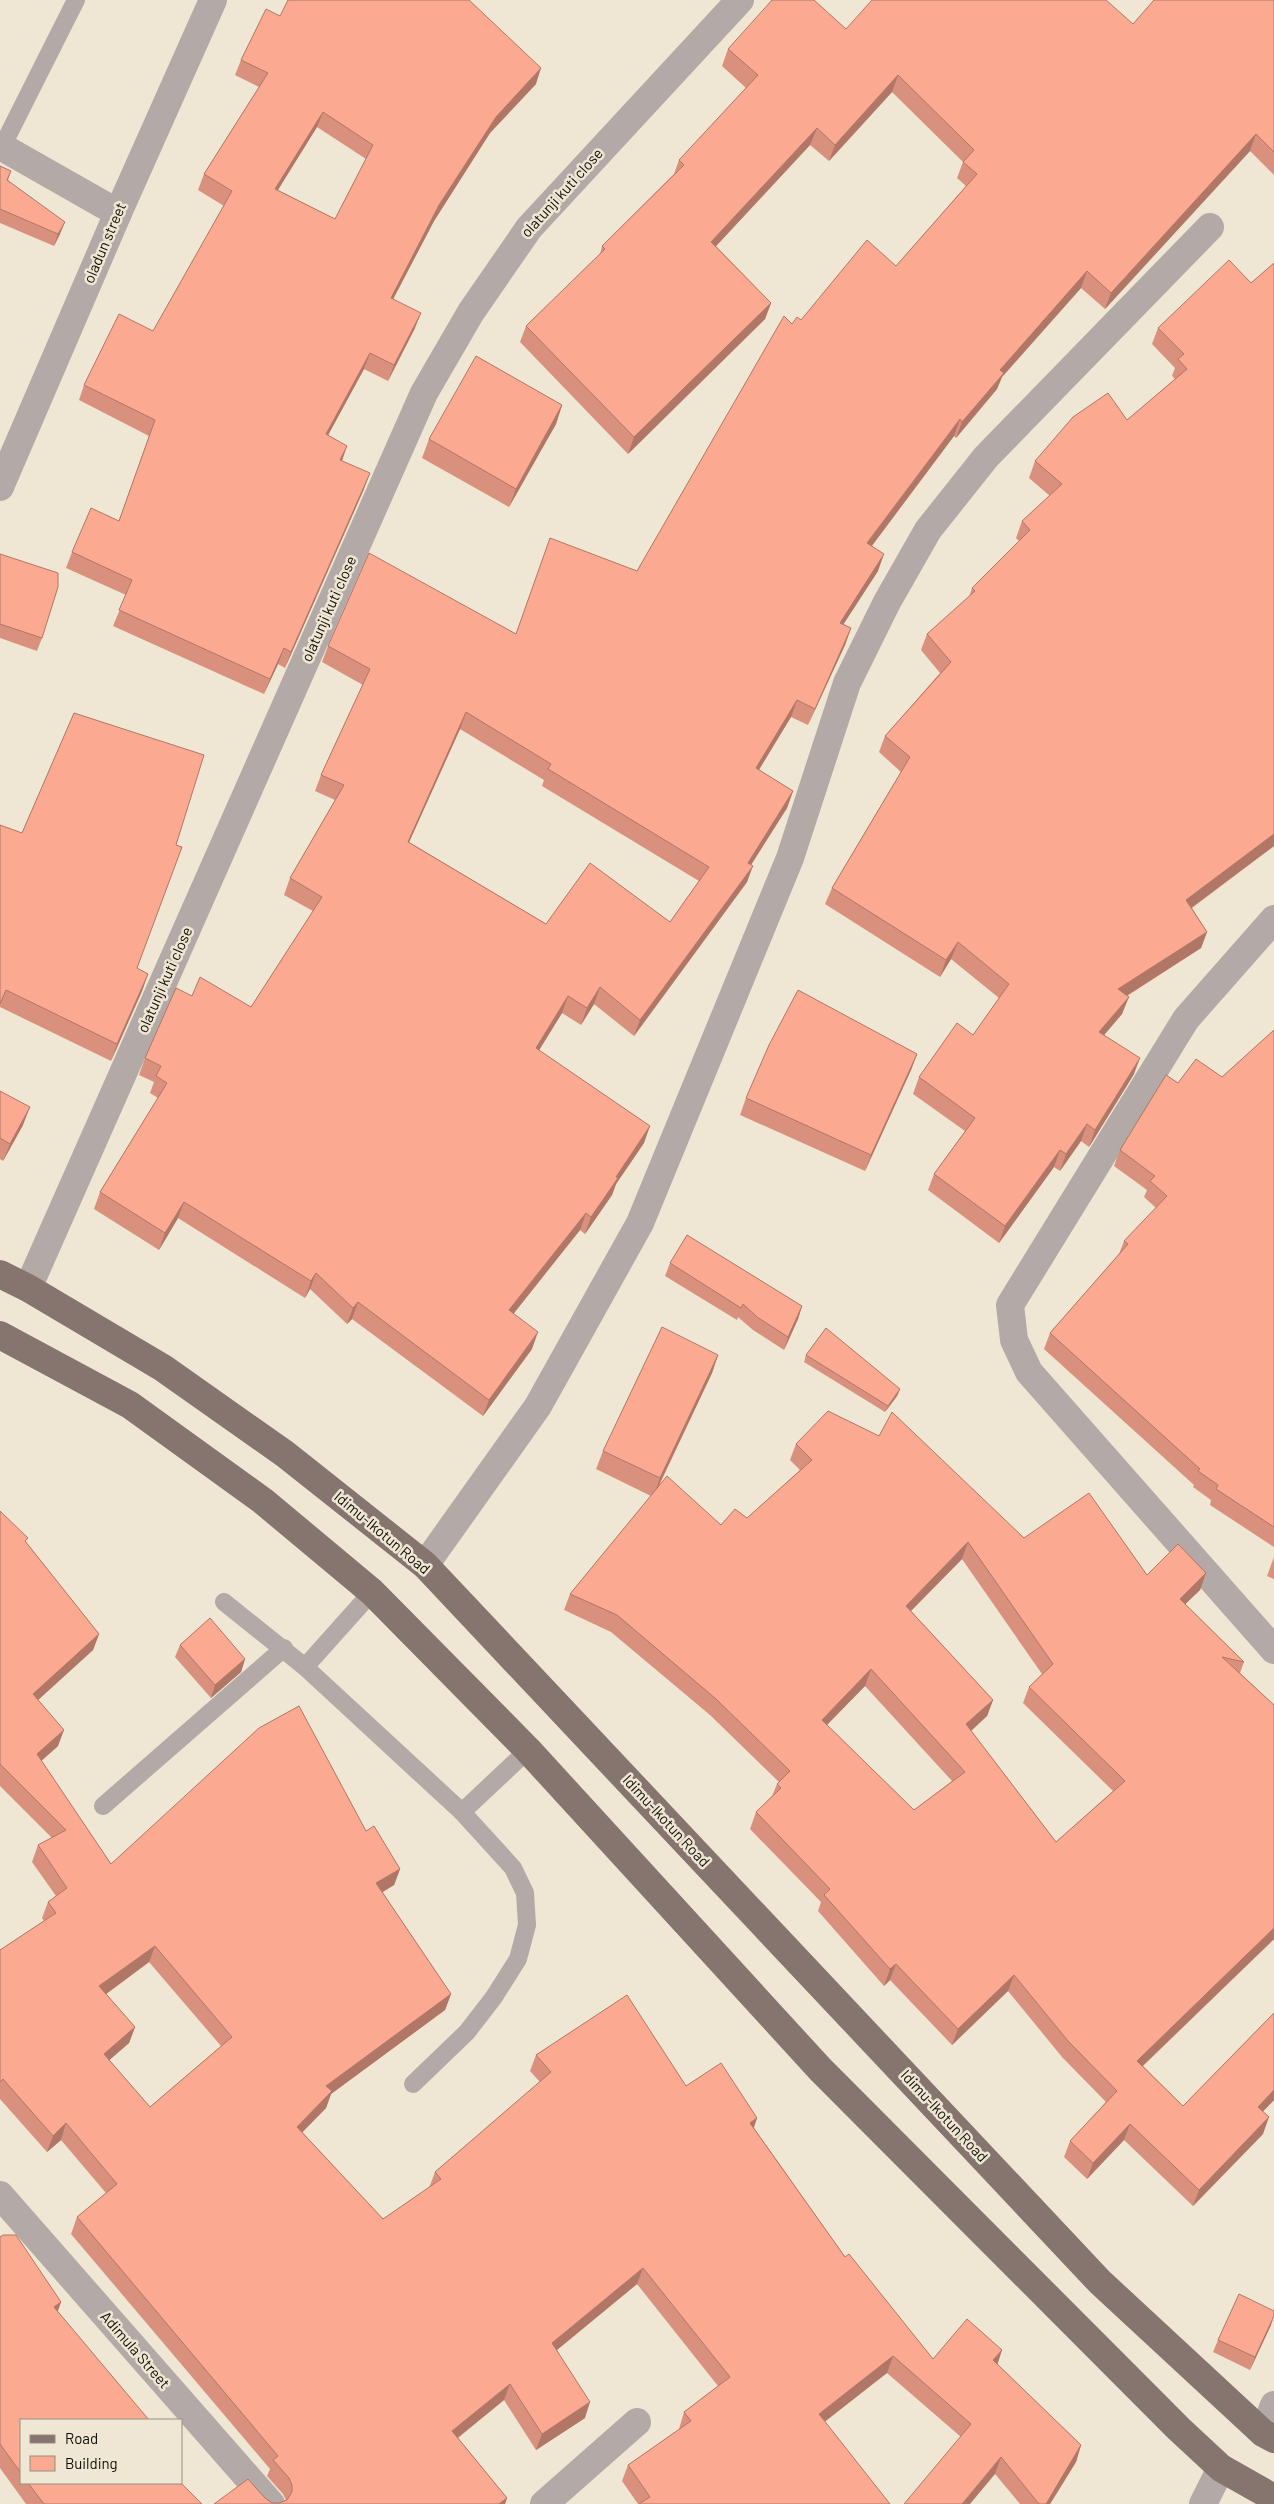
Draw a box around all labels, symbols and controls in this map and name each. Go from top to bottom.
street label: olatunji kuti close [516,144,606,241]
street label: oladun street [79,200,129,286]
street label: olatunji kuti close [297,553,359,664]
street label: olatunji kuti close [133,924,195,1035]
street label: Idimu-Ikotun Road [331,1487,434,1577]
street label: Idimu-Ikotun Road [619,1771,714,1870]
street label: Idimu-Ikotun Road [897,2066,992,2165]
street label: Adimula Street [97,2307,174,2392]
legend [20,2419,182,2484]
text: Road [65,2429,98,2447]
text: Building [65,2454,118,2472]

